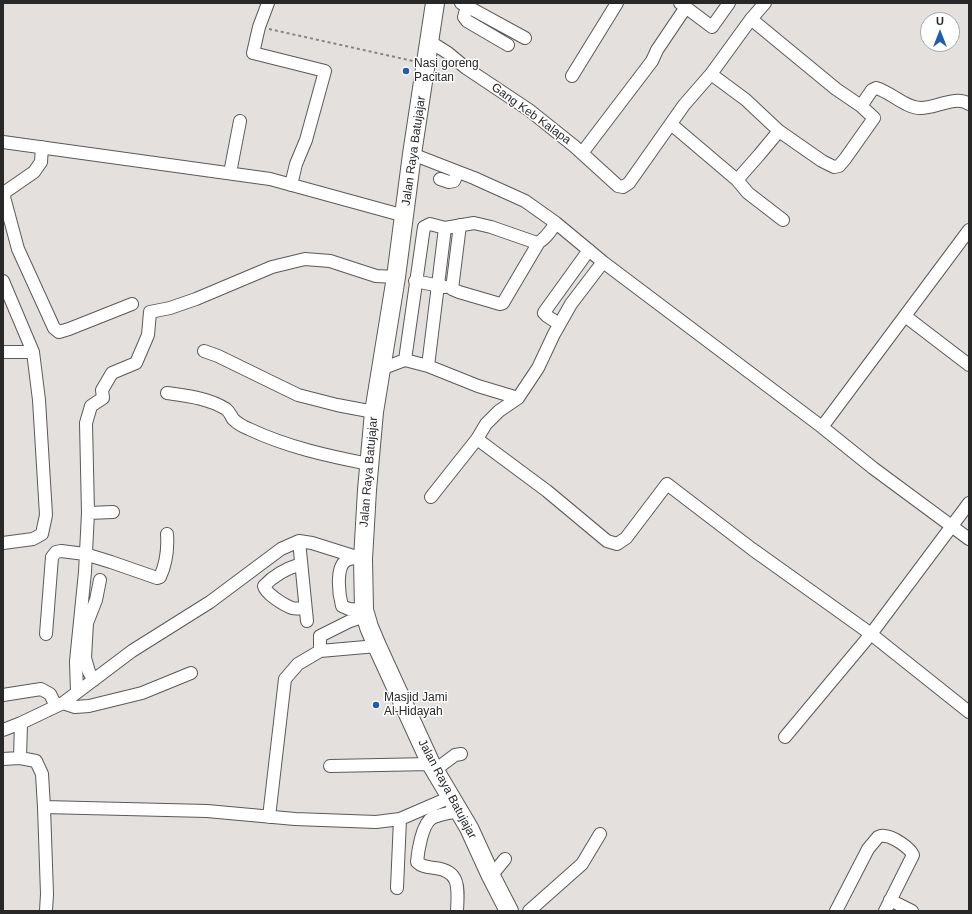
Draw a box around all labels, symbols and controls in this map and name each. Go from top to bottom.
north arrow [920,12,960,52]
text: U [936,15,944,27]
place label: Nasi goreng Pacitan [414,57,479,85]
marker: Nasi goreng Pacitan [401,66,411,76]
street label: Gang Keb Kalapa [488,80,574,148]
street label: Jalan Raya Batujajar [399,95,429,207]
street label: Jalan Raya Batujajar [357,416,381,528]
place label: Masjid Jami Al-Hidayah [384,691,447,719]
marker: Masjid Jami Al-Hidayah [371,700,381,710]
street label: Jalan Raya Batujajar [415,737,479,841]

